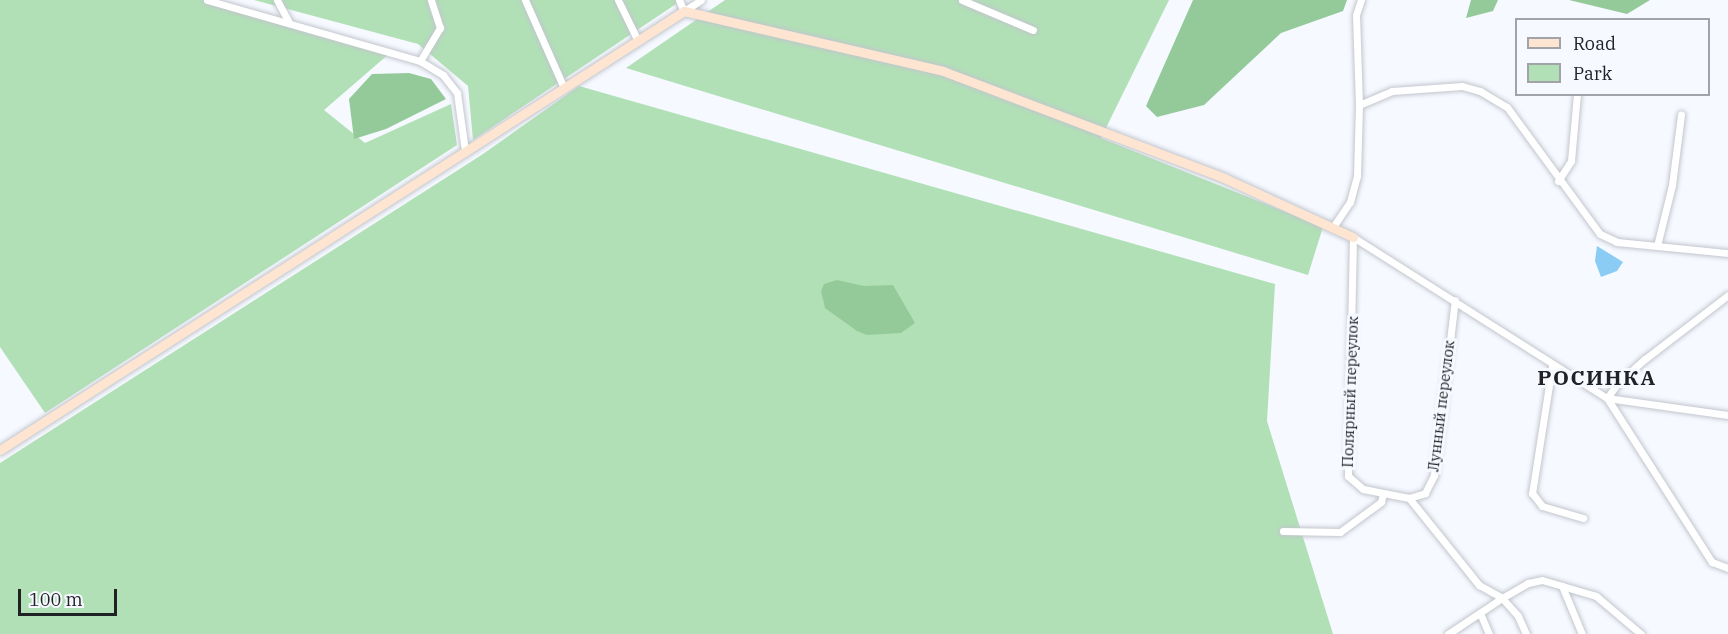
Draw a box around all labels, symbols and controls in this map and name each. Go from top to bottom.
legend [1515,18,1710,96]
text: Road [1573,32,1616,55]
text: Park [1573,62,1612,85]
street label: Полярный переулок [1338,316,1362,468]
street label: Лунный переулок [1424,339,1458,473]
district label: РОСИНКА [1537,364,1657,390]
scale bar [21,577,120,615]
text: 100 m [29,588,83,611]

